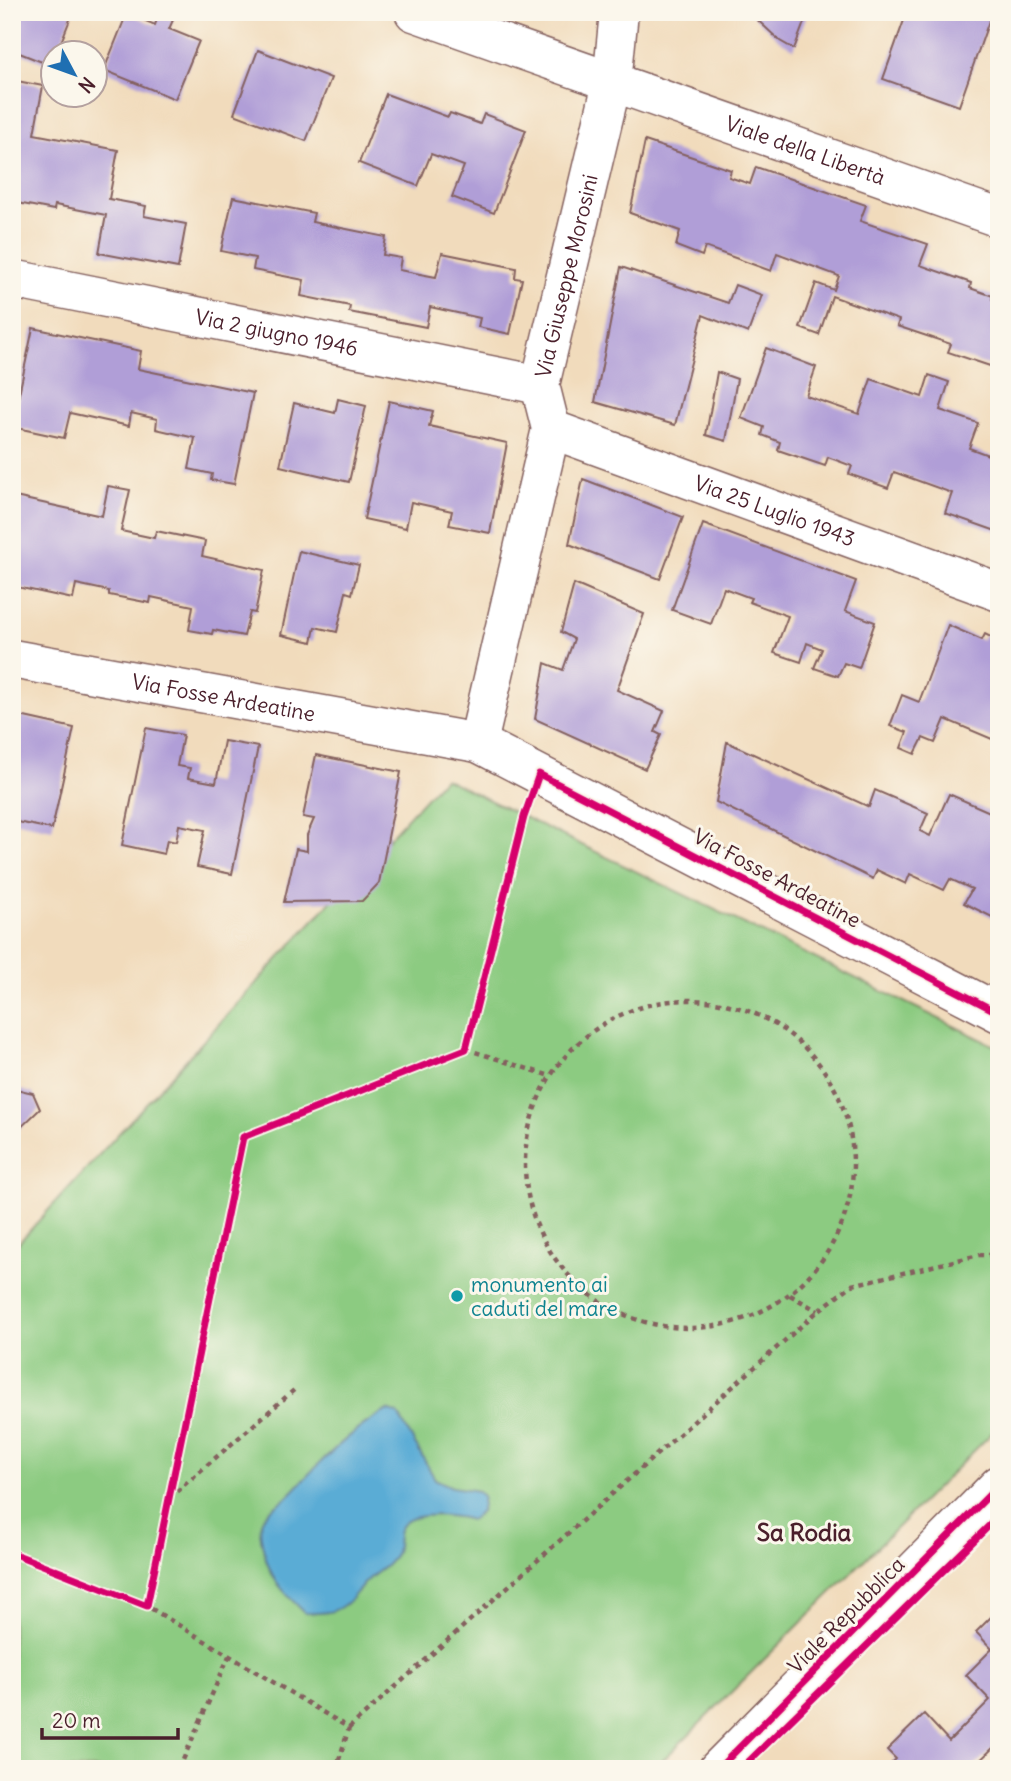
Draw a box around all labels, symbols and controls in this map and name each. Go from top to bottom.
north arrow [38,38,108,108]
text: N [73,72,100,98]
street label: Viale della Libertà [722,109,889,190]
street label: Via Giuseppe Morosini [529,171,603,380]
street label: Via 2 giugno 1946 [193,303,360,362]
street label: Via 25 Luglio 1943 [691,469,859,552]
street label: Via Fosse Ardeatine [130,667,317,727]
street label: Via Fosse Ardeatine [689,823,865,933]
place label: monumento ai caduti del mare [471,1271,618,1322]
marker: monumento ai caduti del mare [449,1288,465,1304]
district label: Sa Rodia [757,1517,852,1547]
street label: Viale Repubblica [782,1551,910,1679]
scale bar [42,1697,178,1741]
text: 20 m [52,1707,101,1734]

